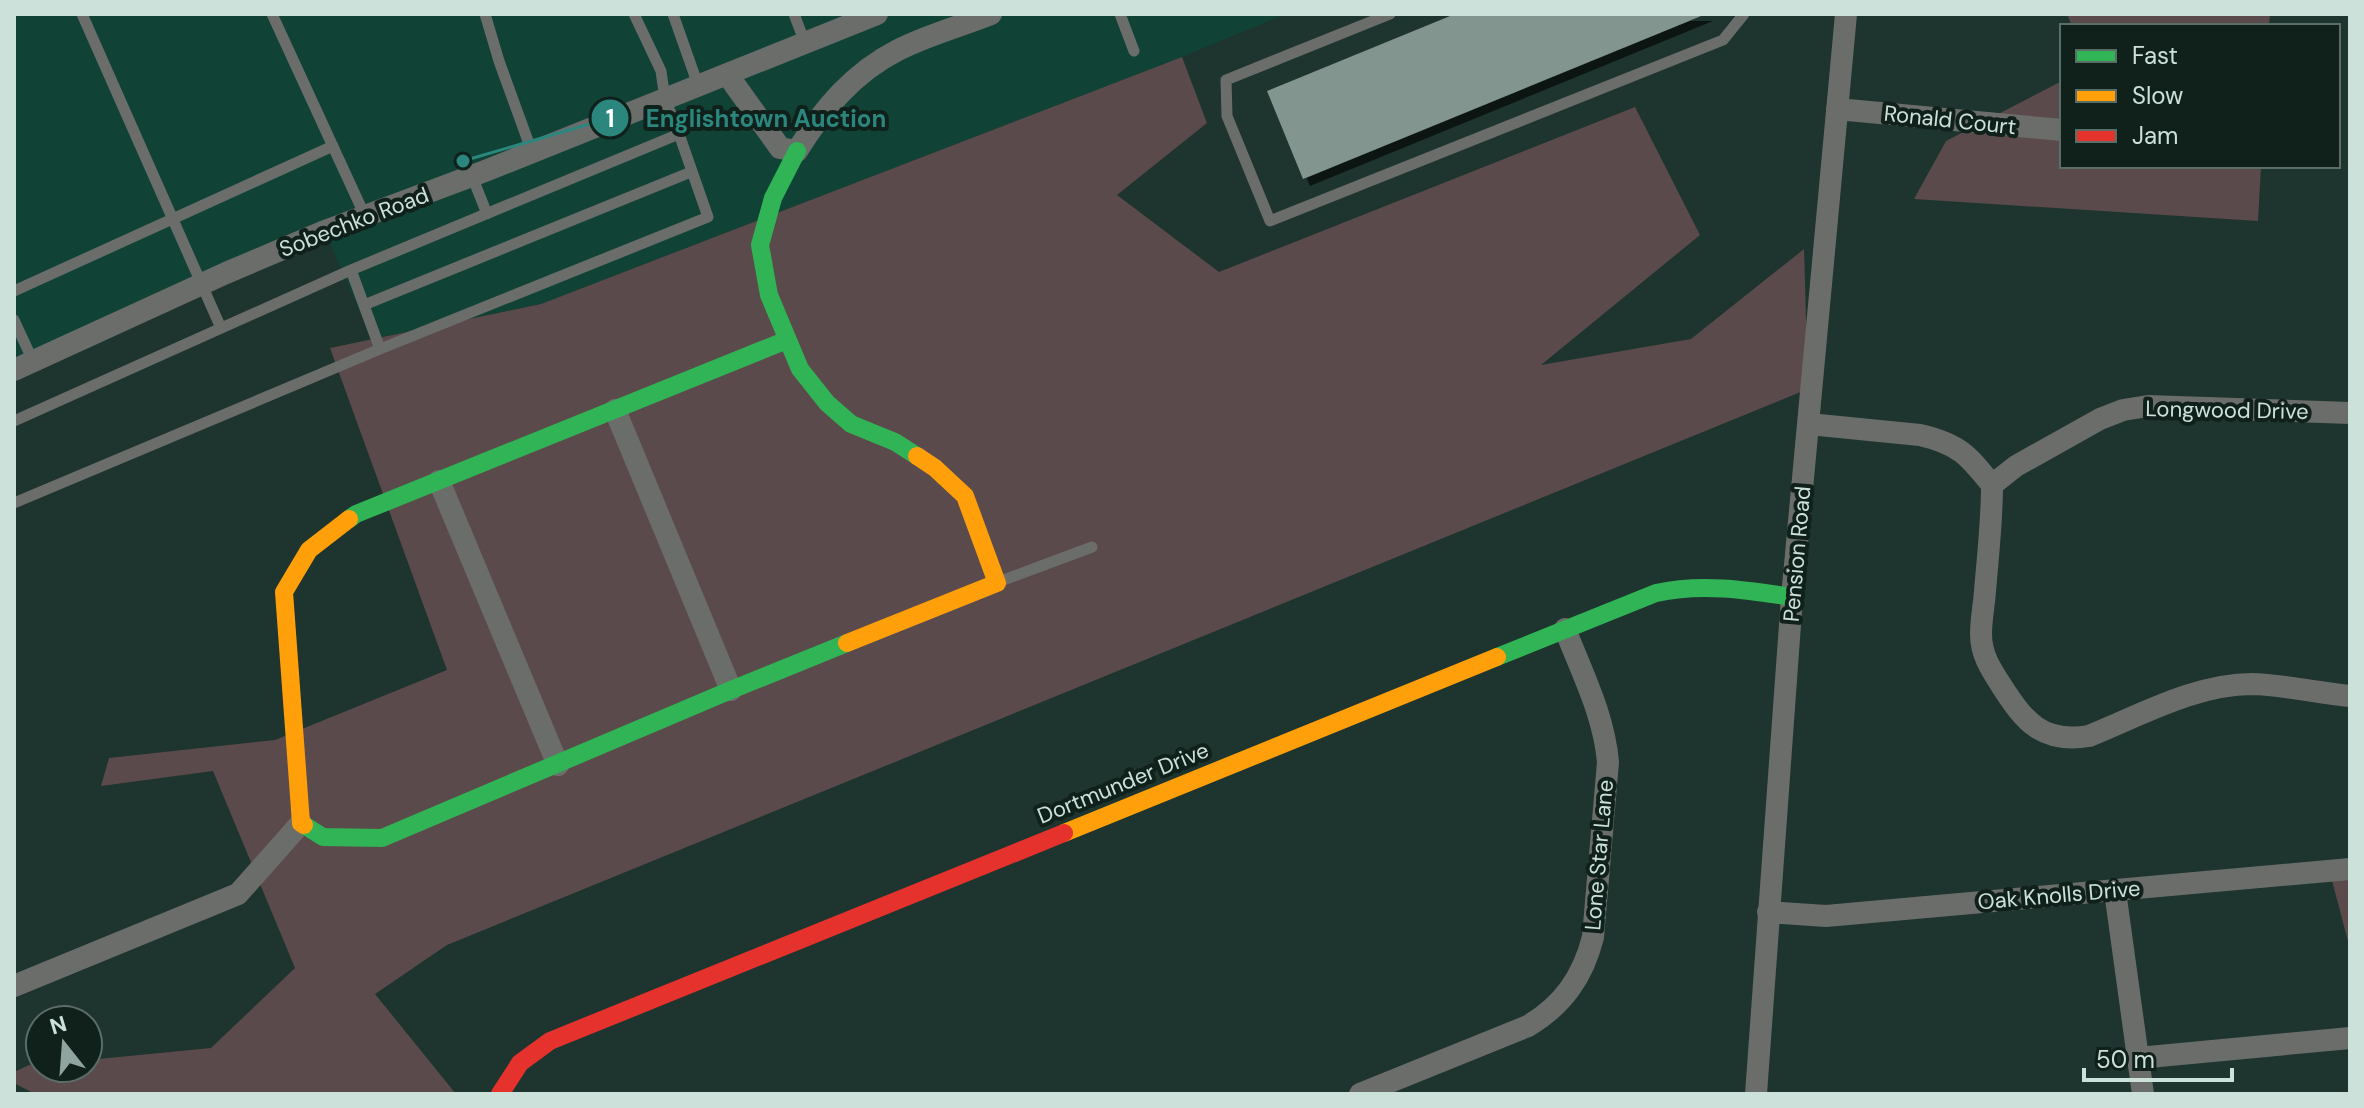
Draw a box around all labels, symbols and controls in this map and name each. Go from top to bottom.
legend [2060,24,2340,168]
text: Fast [2132,40,2178,71]
text: Slow [2132,80,2183,111]
callout: Englishtown Auction [590,94,902,142]
street label: Ronald Court [1882,99,2018,141]
text: 1 [606,103,614,134]
text: Englishtown Auction [646,103,886,134]
text: Jam [2132,120,2178,151]
street label: Sobechko Road [275,180,433,264]
street label: Longwood Drive [2145,394,2309,426]
street label: Pension Road [1777,485,1817,623]
street label: Dortmunder Drive [1033,735,1213,831]
street label: Lone Star Lane [1578,778,1620,932]
street label: Oak Knolls Drive [1976,873,2142,917]
north arrow [24,1004,104,1084]
text: N [46,1009,70,1042]
scale bar [2084,1032,2232,1082]
text: 50 m [2096,1044,2155,1075]

